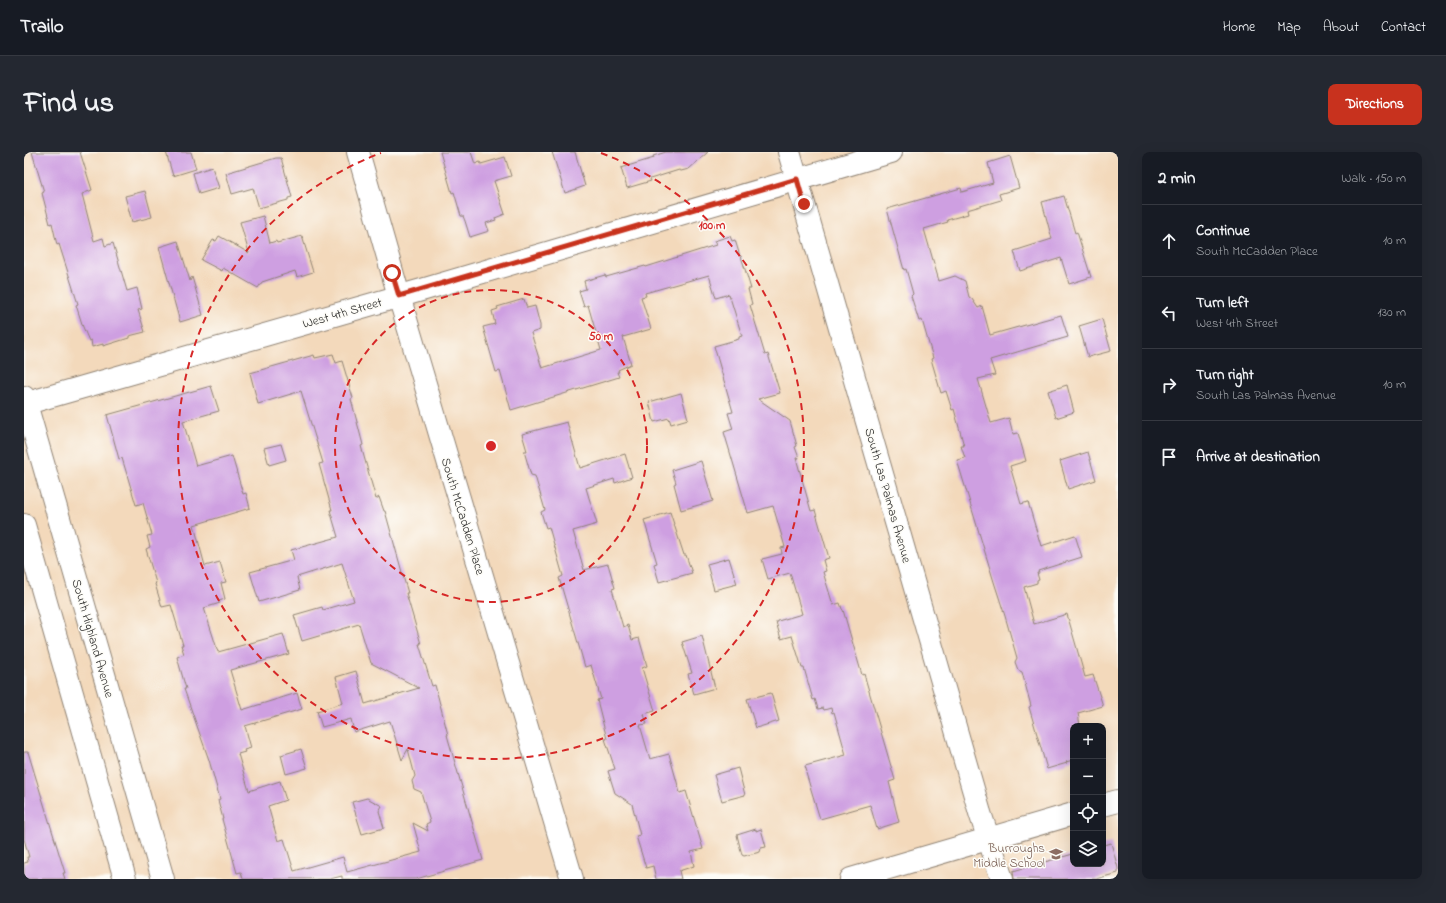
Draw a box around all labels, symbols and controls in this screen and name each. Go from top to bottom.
text: Trailo [20,14,64,41]
text: Home [1223,17,1255,38]
text: Map [1277,17,1301,38]
text: About [1323,17,1359,38]
text: Contact [1381,17,1426,38]
text: Find us [24,84,114,125]
button: Directions [1328,84,1422,125]
text: 2 min [1158,166,1195,191]
text: Walk · 150 m [1341,169,1406,188]
route end [795,195,813,213]
text: 100 m [699,217,726,235]
text: Continue [1196,220,1250,242]
icon: ahead [1158,230,1180,252]
text: 10 m [1383,231,1406,250]
text: South McCadden Place [1196,242,1318,261]
route start [383,264,401,282]
text: Turn left [1196,292,1249,314]
street label: West 4th Street [300,293,385,334]
icon: left [1158,302,1180,324]
text: 130 m [1378,303,1406,322]
text: West 4th Street [1196,314,1278,333]
text: 50 m [589,328,614,346]
text: Turn right [1196,364,1254,386]
icon: right [1158,374,1180,396]
text: 10 m [1383,375,1406,394]
text: South Las Palmas Avenue [1196,386,1336,405]
street label: South Las Palmas Avenue [859,426,916,565]
centre of rings [484,439,498,453]
icon: arrive [1158,446,1180,468]
text: Arrive at destination [1196,446,1320,468]
street label: South McCadden Place [436,455,490,578]
street label: South Highland Avenue [66,577,119,700]
map controls [1070,723,1106,867]
button: + [1070,723,1106,759]
button: − [1070,759,1106,795]
button: locate [1070,795,1106,831]
button: layers [1070,831,1106,867]
place label: Burroughs Middle School [973,839,1045,873]
school or university icon: Burroughs Middle School [1048,846,1064,862]

